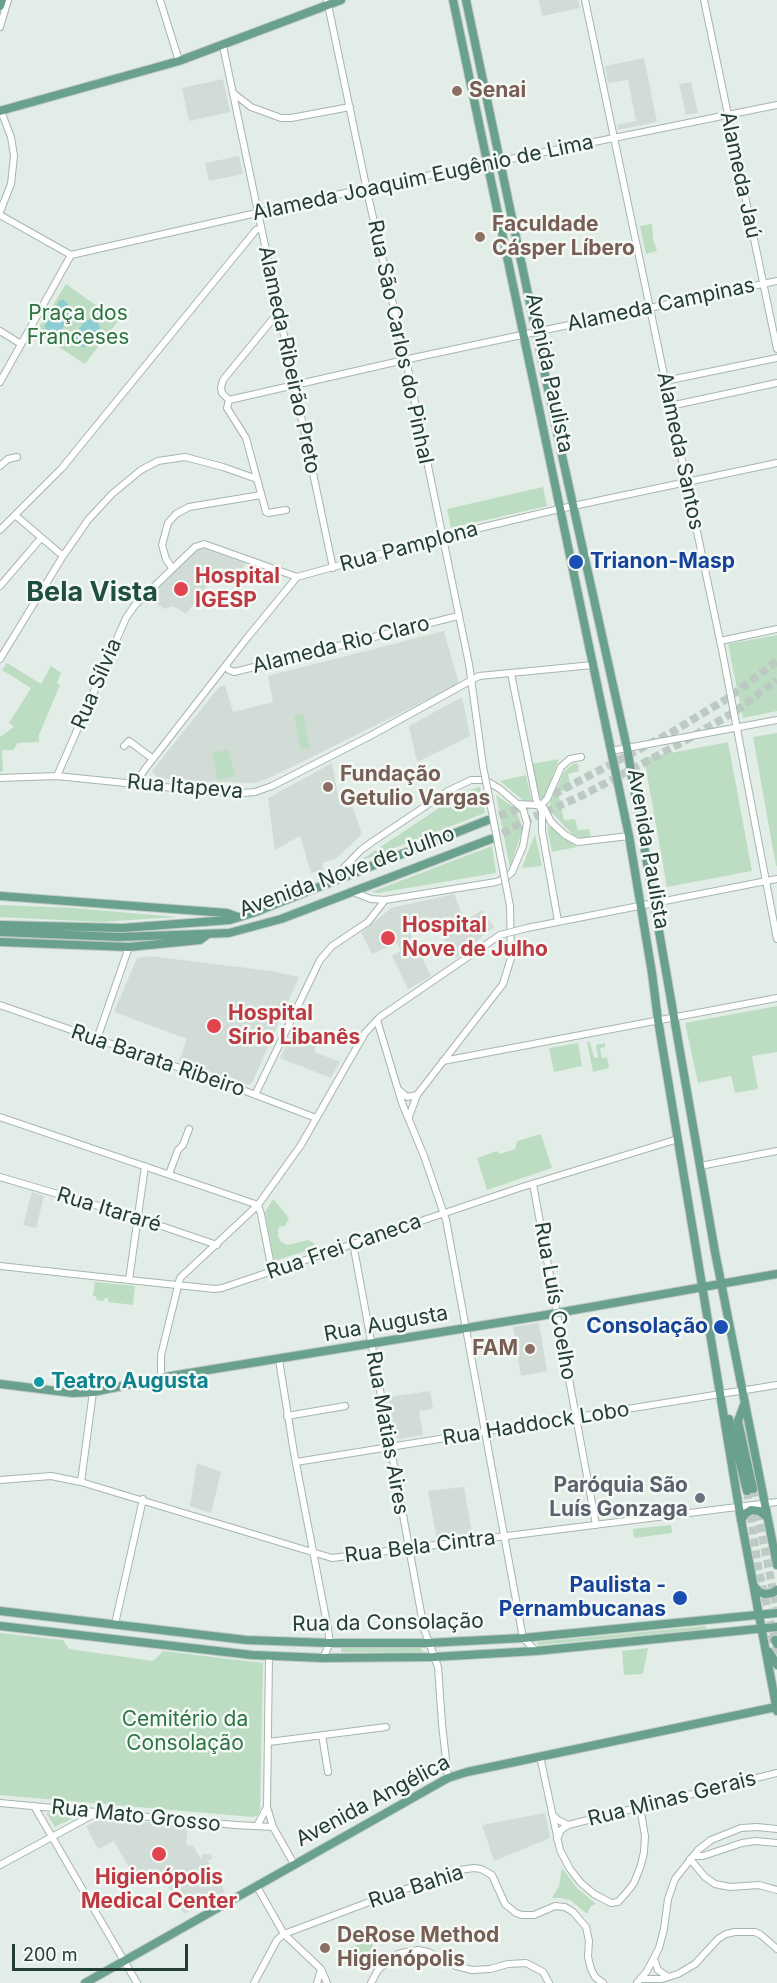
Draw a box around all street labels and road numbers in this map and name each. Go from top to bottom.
street label: Alameda Jaú [714,109,766,241]
street label: Alameda Joaquim Eugênio de Lima [250,129,596,227]
street label: Rua São Carlos do Pinhal [362,218,438,466]
street label: Alameda Ribeirão Preto [253,244,325,476]
street label: Alameda Campinas [565,273,757,337]
street label: Avenida Paulista [520,291,578,455]
street label: Alameda Santos [651,370,709,532]
street label: Rua Pamplona [337,516,481,578]
street label: Alameda Rio Claro [250,611,432,679]
street label: Rua Sílvia [67,635,127,733]
street label: Avenida Paulista [621,767,675,931]
street label: Rua Itapeva [126,769,244,805]
street label: Avenida Nove de Julho [236,821,458,923]
street label: Rua Barata Ribeiro [68,1019,248,1103]
street label: Rua Itararé [54,1182,164,1238]
street label: Rua Frei Caneca [263,1209,425,1285]
street label: Rua Luís Coelho [529,1220,581,1382]
street label: Rua Augusta [322,1301,450,1347]
street label: Rua Matias Aires [360,1349,414,1517]
street label: Rua Haddock Lobo [441,1397,631,1451]
street label: Rua Bela Cintra [343,1525,497,1569]
street label: Rua da Consolação [292,1609,484,1637]
street label: Avenida Angélica [292,1750,454,1852]
street label: Rua Minas Gerais [585,1766,759,1832]
street label: Rua Mato Grosso [50,1795,222,1837]
street label: Rua Bahia [365,1860,467,1914]

